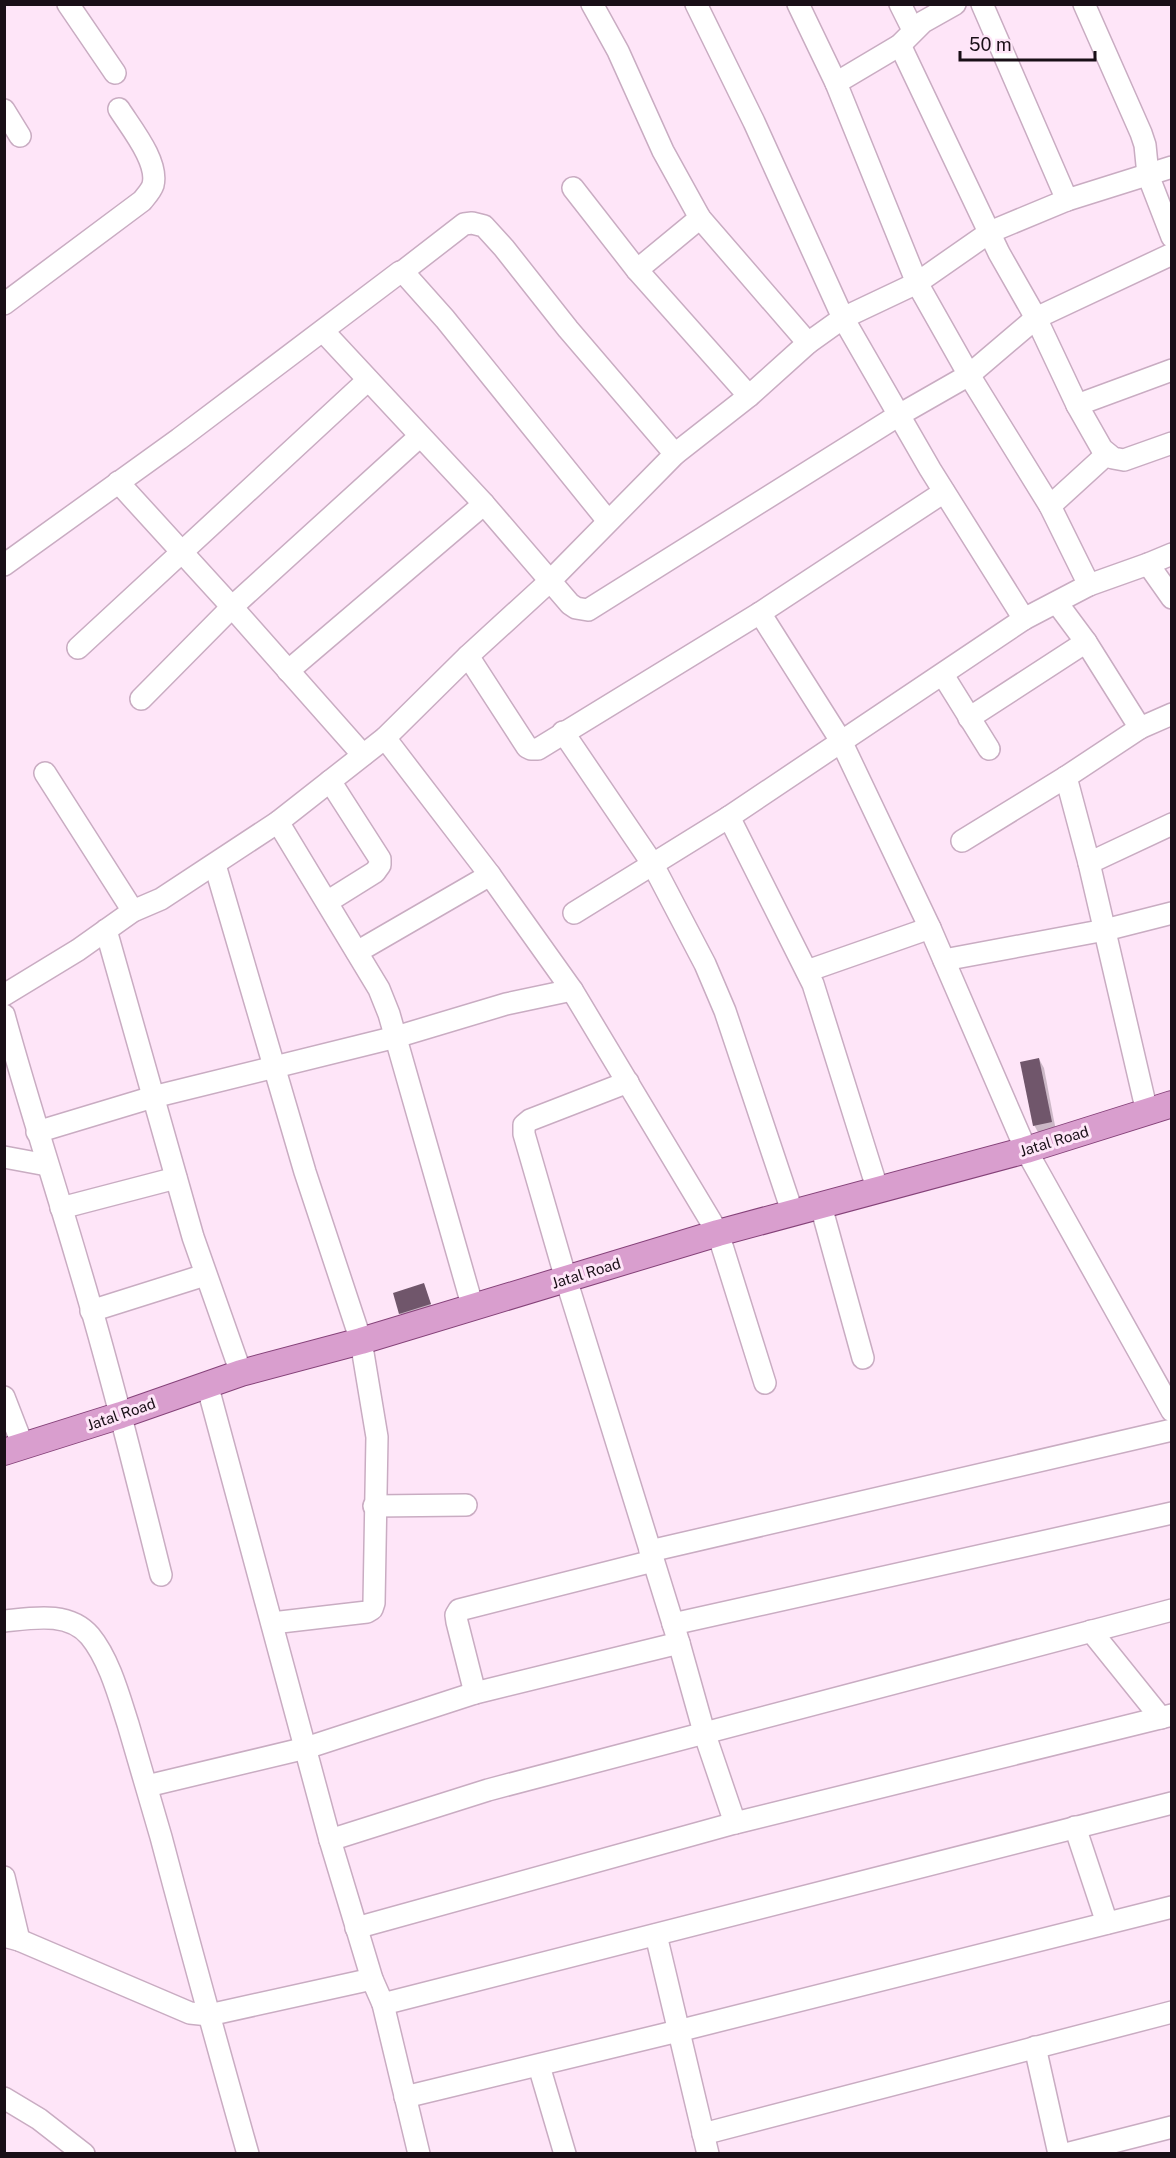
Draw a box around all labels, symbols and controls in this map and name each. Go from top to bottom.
scale bar [960,24,1095,62]
text: 50 m [969,34,1012,55]
street label: Jatal Road [1017,1122,1091,1160]
street label: Jatal Road [549,1254,623,1292]
street label: Jatal Road [84,1394,158,1434]

